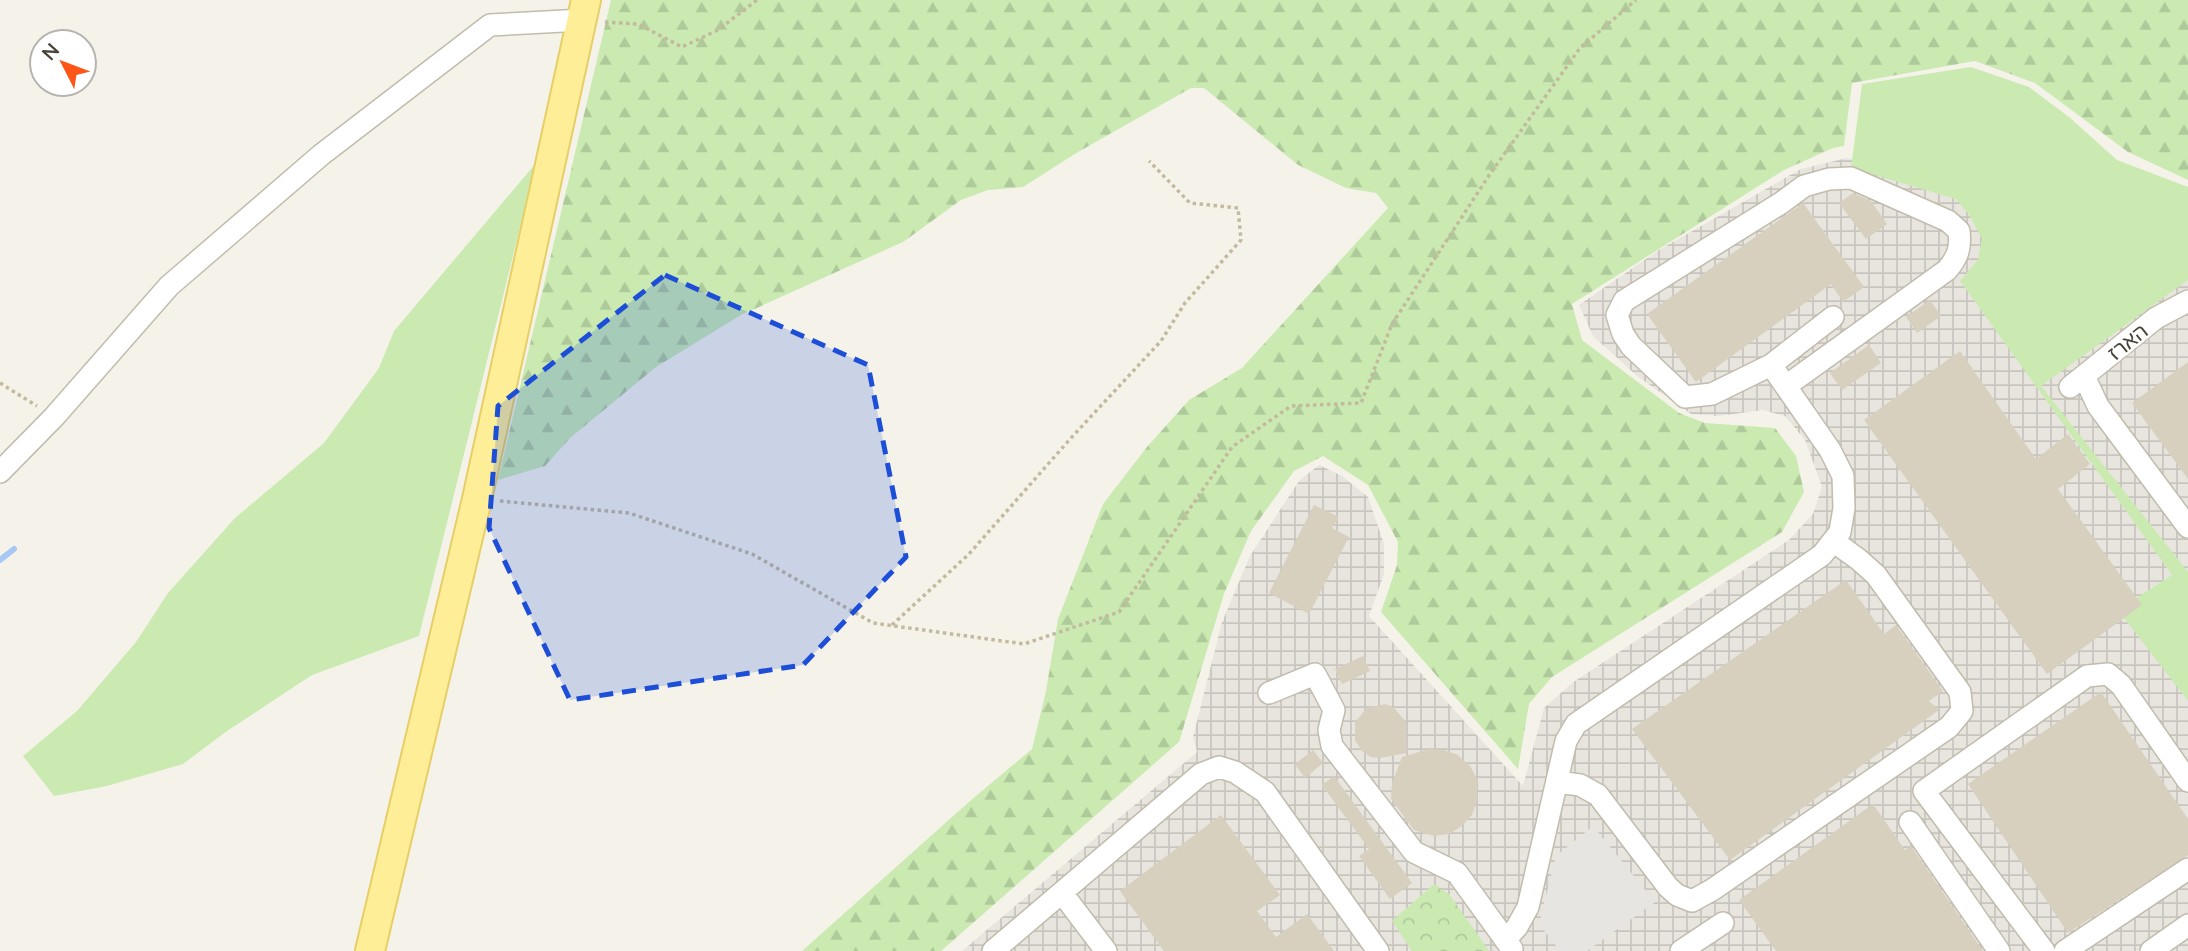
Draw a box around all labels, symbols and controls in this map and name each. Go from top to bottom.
north arrow [28,28,98,98]
text: N [37,38,63,64]
street label: הארז [2102,317,2152,365]

